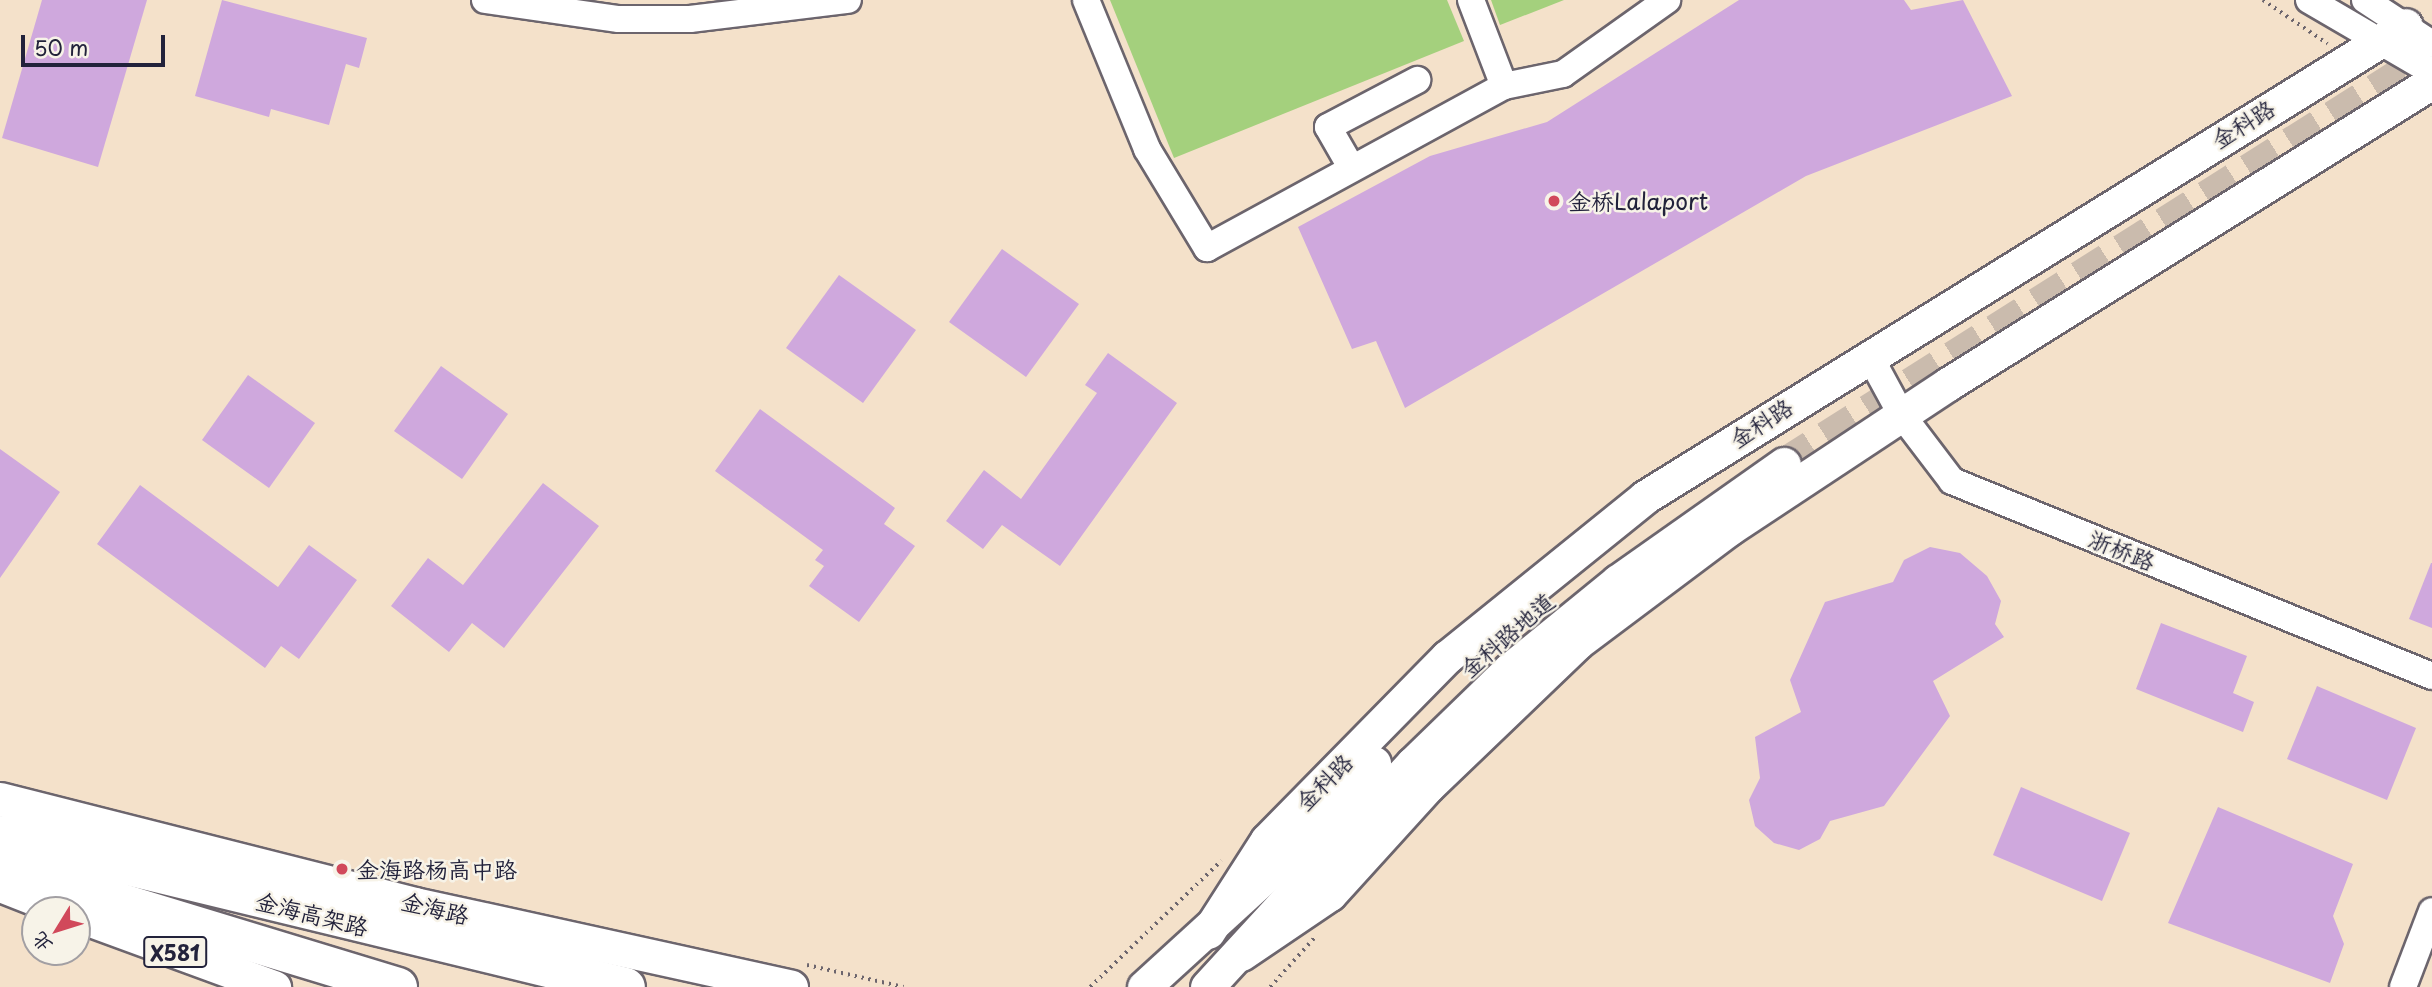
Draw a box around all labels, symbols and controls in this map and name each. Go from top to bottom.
scale bar [24,21,168,65]
text: 50 m [34,31,88,63]
street label: 金科路 [2206,94,2280,154]
place label: 金桥Lalaport [1568,187,1708,215]
marker: 金桥Lalaport [1546,193,1562,209]
street label: 金科路 [1725,393,1797,453]
street label: 浙桥路 [2085,524,2159,576]
street label: 金科路地道 [1455,587,1559,683]
street label: 金科路 [1290,748,1358,816]
place label: 金海路杨高中路 [356,855,517,883]
marker: 金海路杨高中路 [334,861,350,877]
street label: 金海高架路 [253,887,371,941]
street label: 金海路 [398,887,472,929]
north arrow [21,896,91,966]
text: 北 [24,927,58,959]
road number: X581 [142,934,208,970]

